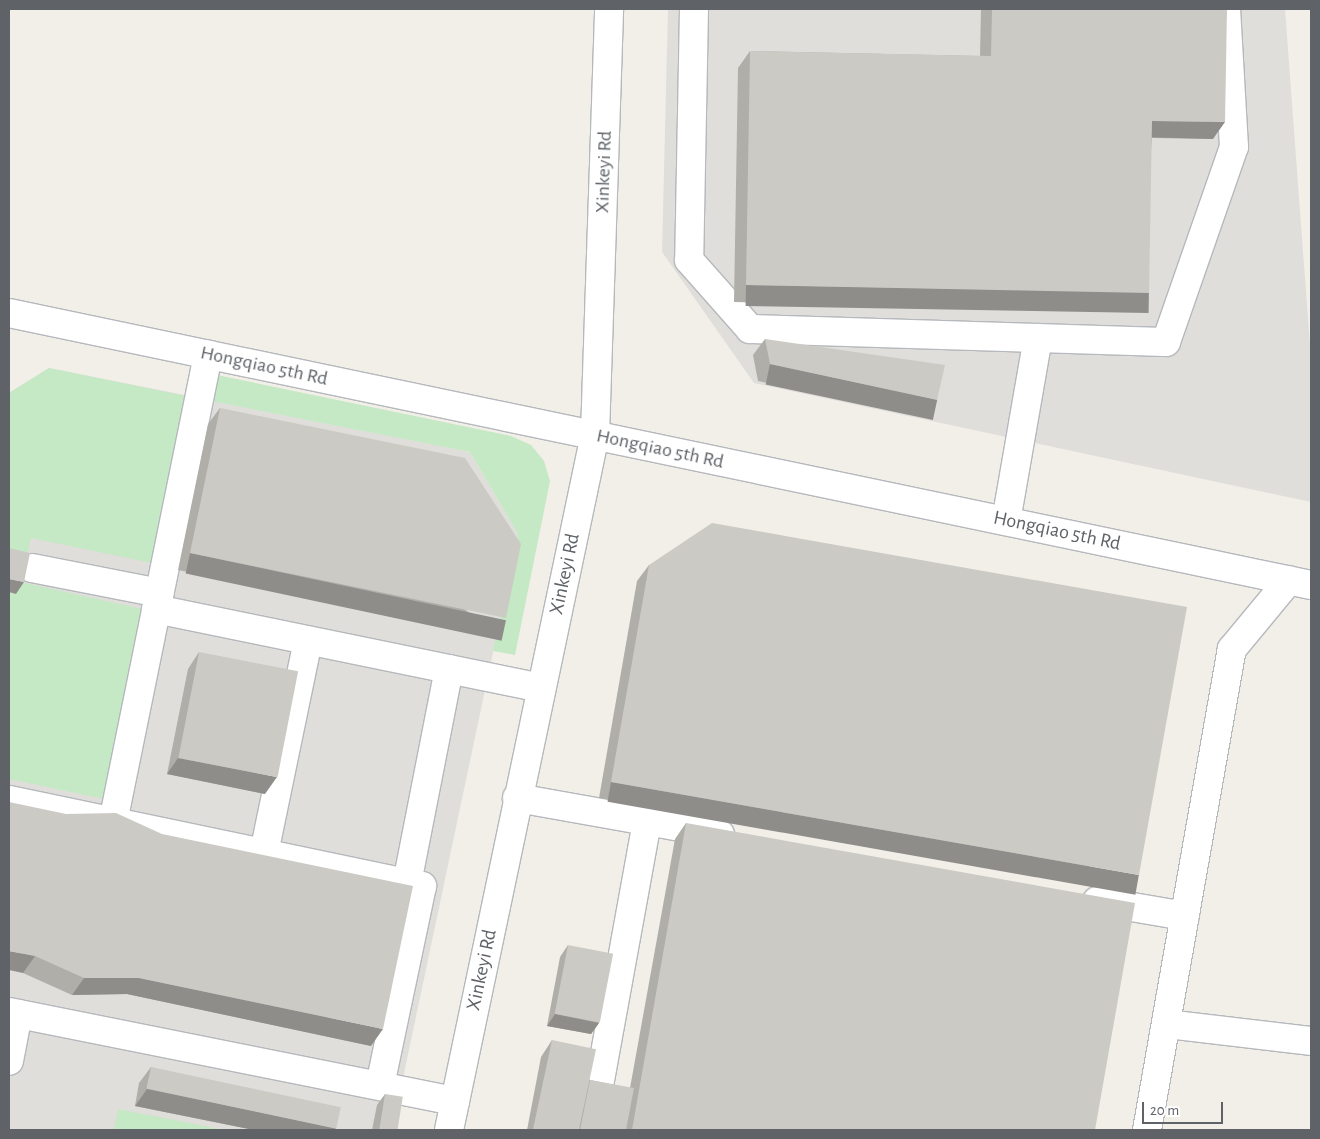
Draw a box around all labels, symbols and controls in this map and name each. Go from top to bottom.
street label: Xinkeyi Rd [591,130,617,214]
street label: Hongqiao 5th Rd [198,341,330,391]
street label: Hongqiao 5th Rd [594,424,726,474]
street label: Hongqiao 5th Rd [991,506,1123,556]
street label: Xinkeyi Rd [545,531,585,617]
street label: Xinkeyi Rd [462,927,502,1013]
scale bar [1145,1092,1226,1124]
text: 20 m [1150,1103,1179,1118]

